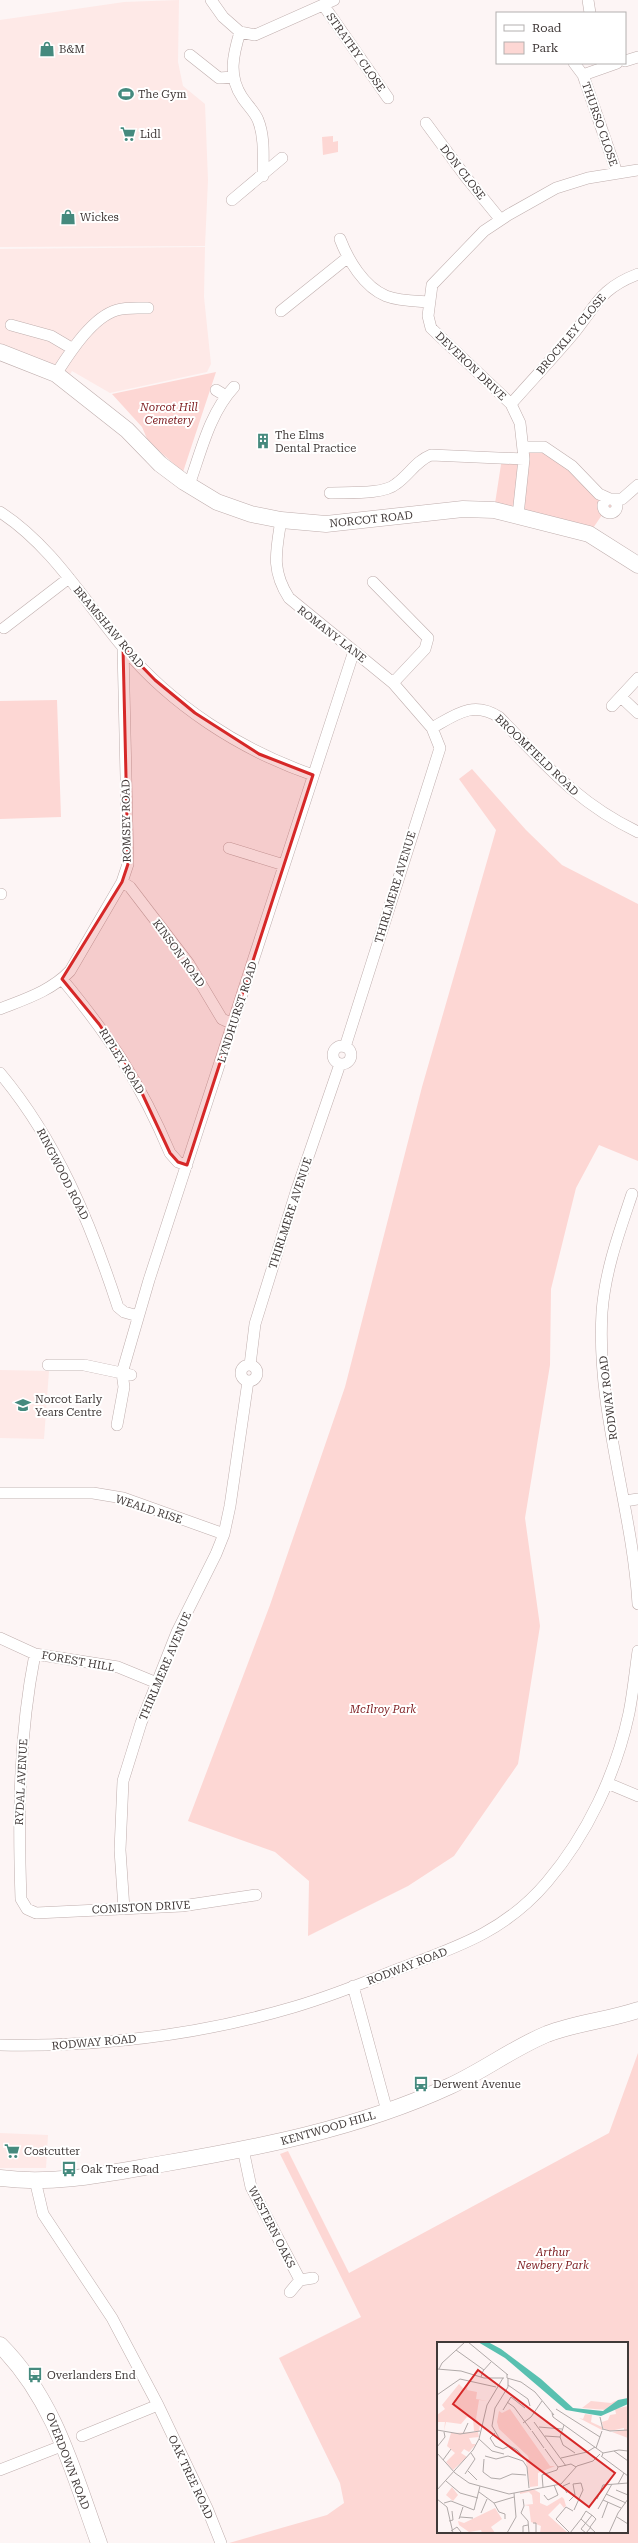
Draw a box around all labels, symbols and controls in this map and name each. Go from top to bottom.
street label: STRATHY CLOSE [324,10,388,94]
legend [496,12,626,64]
text: Road [532,21,562,35]
shop icon: B&M [38,40,56,58]
text: Park [532,41,559,55]
place label: B&M [59,43,85,56]
street label: THURSO CLOSE [579,80,620,168]
sports icon: The Gym [117,85,135,103]
place label: The Gym [138,88,187,101]
supermarket icon: Lidl [119,125,137,143]
place label: Lidl [140,128,161,141]
street label: DON CLOSE [437,142,488,202]
shop icon: Wickes [59,208,77,226]
place label: Wickes [80,211,119,224]
street label: BROCKLEY CLOSE [534,291,609,377]
street label: DEVERON DRIVE [433,329,509,403]
park label: Norcot Hill Cemetery [139,401,198,427]
place label: The Elms Dental Practice [275,429,356,455]
building icon: The Elms Dental Practice [254,432,272,450]
street label: NORCOT ROAD [329,509,413,530]
street label: BRAMSHAW ROAD [71,584,147,671]
street label: ROMANY LANE [295,603,369,665]
street label: BROOMFIELD ROAD [492,712,581,799]
street label: ROMSEY ROAD [119,779,134,863]
street label: THIRLMERE AVENUE [372,829,419,945]
street label: KINSON ROAD [150,917,207,990]
street label: LYNDHURST ROAD [215,960,260,1065]
street label: RIPLEY ROAD [96,1026,147,1097]
street label: RINGWOOD ROAD [34,1126,91,1222]
street label: THIRLMERE AVENUE [266,1156,315,1271]
street label: RODWAY ROAD [597,1355,620,1441]
place label: Norcot Early Years Centre [35,1393,103,1419]
school or university icon: Norcot Early Years Centre [14,1396,32,1414]
street label: WEALD RISE [114,1493,184,1526]
street label: THIRLMERE AVENUE [137,1610,194,1722]
street label: FOREST HILL [40,1649,116,1674]
park label: McIlroy Park [349,1703,416,1716]
street label: RYDAL AVENUE [13,1738,30,1826]
street label: CONISTON DRIVE [91,1898,191,1917]
street label: RODWAY ROAD [365,1945,449,1988]
street label: RODWAY ROAD [51,2032,137,2053]
bus stop icon: Derwent Avenue [412,2075,430,2093]
place label: Derwent Avenue [433,2078,521,2091]
street label: KENTWOOD HILL [279,2109,377,2148]
supermarket icon: Costcutter [3,2142,21,2160]
place label: Costcutter [24,2145,80,2158]
bus stop icon: Oak Tree Road [60,2160,78,2178]
place label: Oak Tree Road [81,2163,159,2176]
street label: WESTERN OAKS [245,2184,298,2270]
park label: Arthur Newbery Park [516,2246,589,2272]
inset map [437,2342,628,2533]
bus stop icon: Overlanders End [26,2366,44,2384]
place label: Overlanders End [47,2369,136,2382]
street label: OVERDOWN ROAD [43,2411,92,2512]
street label: OAK TREE ROAD [165,2433,216,2521]

